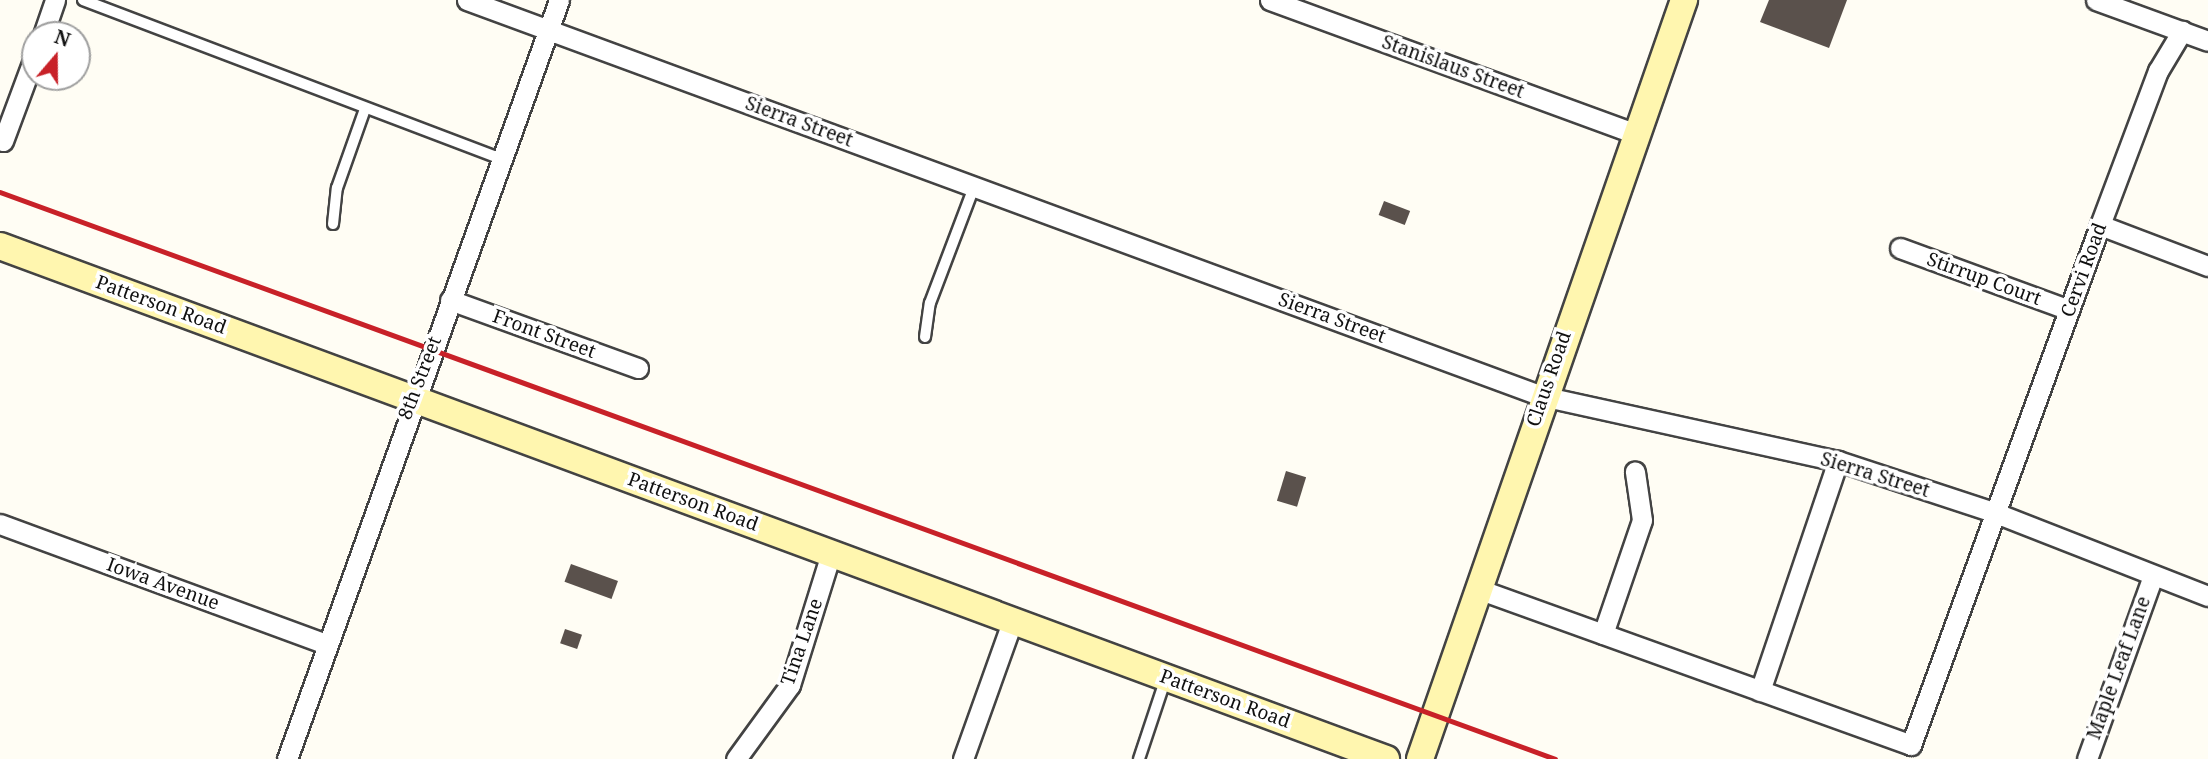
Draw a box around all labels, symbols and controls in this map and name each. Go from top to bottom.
north arrow [21,21,91,91]
text: N [51,23,74,53]
street label: Stanislaus Street [1379,31,1527,103]
street label: Sierra Street [742,92,856,152]
street label: Cervi Road [2056,220,2112,320]
street label: Stirrup Court [1924,248,2044,310]
street label: Patterson Road [93,271,229,339]
street label: Sierra Street [1275,288,1389,348]
street label: Front Street [489,305,599,363]
street label: Claus Road [1522,328,1576,430]
street label: 8th Street [394,333,446,423]
street label: Sierra Street [1818,448,1932,502]
street label: Patterson Road [625,468,761,536]
street label: Iowa Avenue [104,553,222,615]
street label: Maple Leaf Lane [2083,593,2155,743]
street label: Tina Lane [776,595,828,689]
street label: Patterson Road [1157,665,1293,733]

